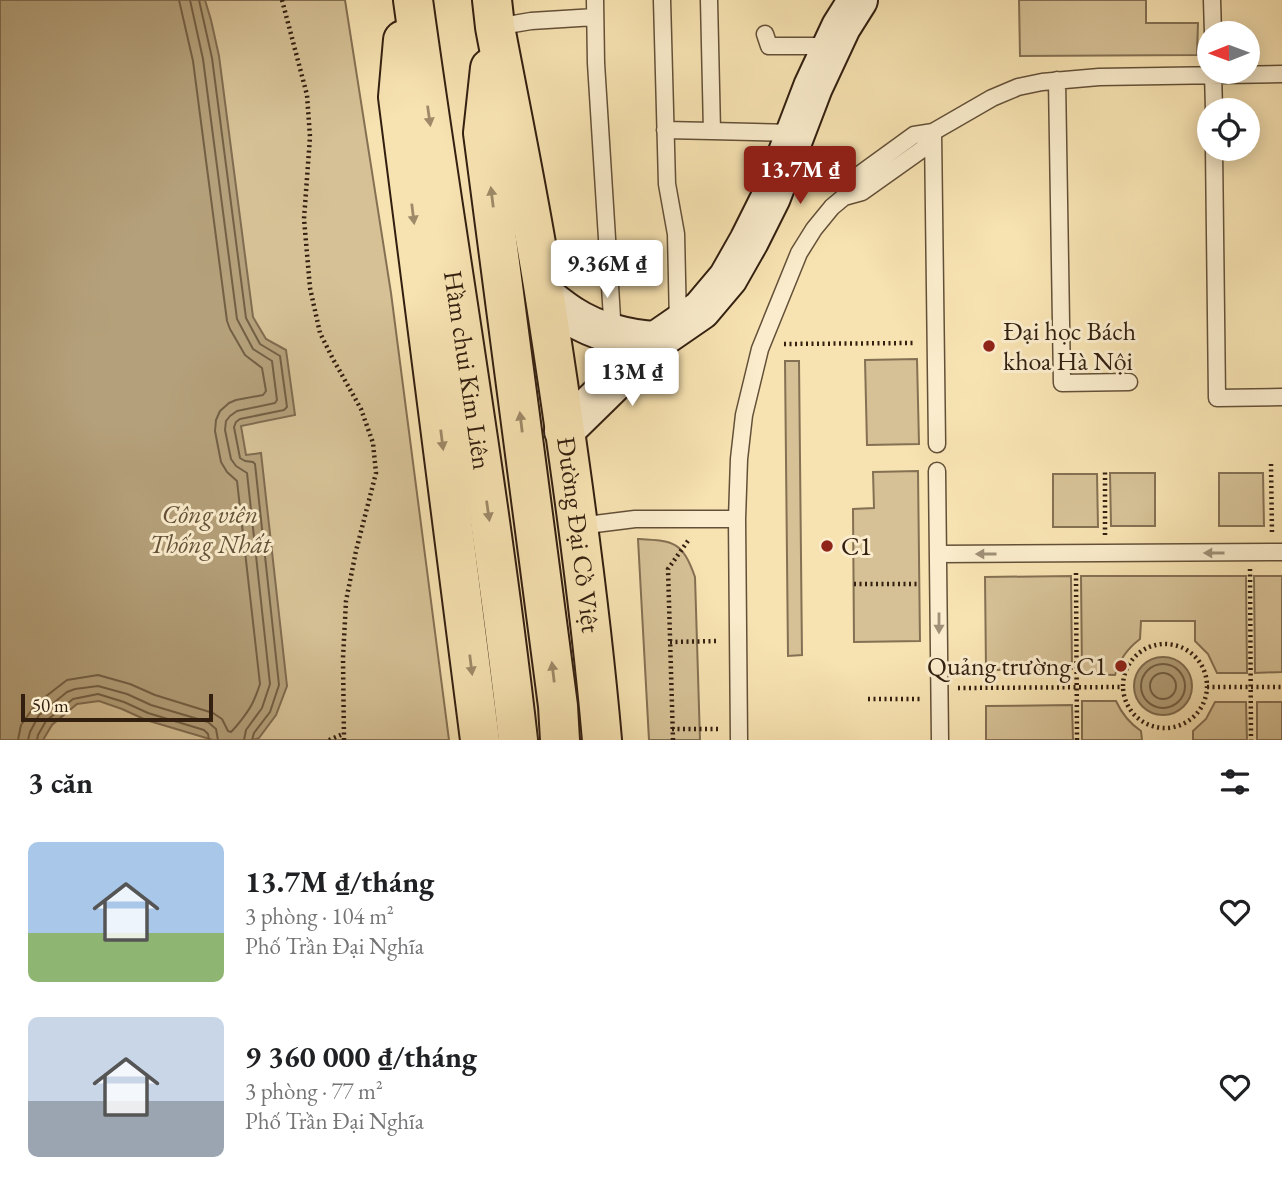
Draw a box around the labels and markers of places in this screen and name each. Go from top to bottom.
pin: 13.7M ₫ [735,146,865,206]
pin: 9.36M ₫ [542,240,672,300]
place label: Đại học Bách khoa Hà Nội [1003,314,1136,378]
marker: Đại học Bách khoa Hà Nội [981,338,997,354]
pin: 13M ₫ [583,348,681,408]
place label: C1 [841,529,872,563]
marker: C1 [819,538,835,554]
place label: Quảng trường C1 [927,649,1107,683]
marker: Quảng trường C1 [1113,658,1129,674]

